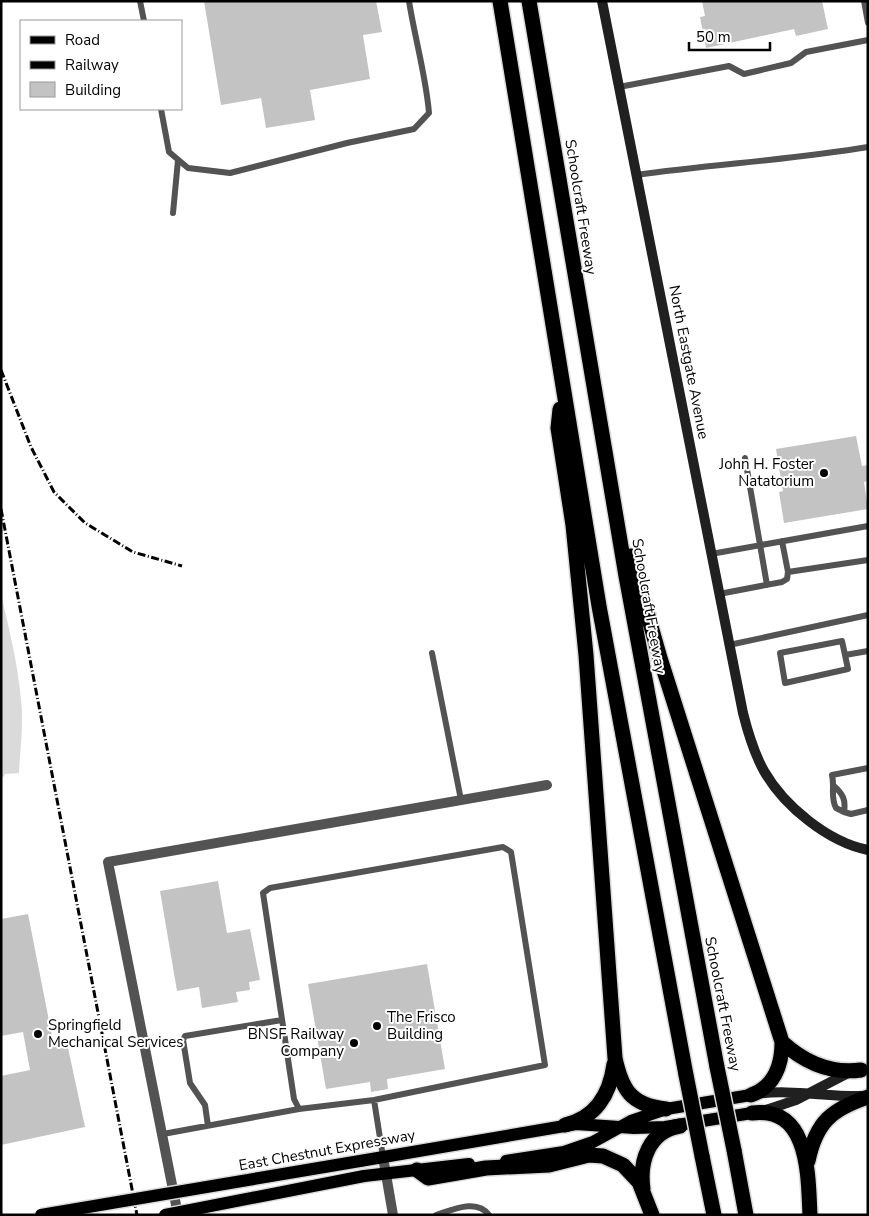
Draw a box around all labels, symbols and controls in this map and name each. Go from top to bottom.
legend [20,20,182,110]
scale bar [689,20,770,52]
text: 50 m [696,27,731,47]
text: Road [65,30,100,50]
text: Railway [65,55,119,75]
text: Building [65,80,121,100]
street label: Schoolcraft Freeway [560,138,602,276]
street label: North Eastgate Avenue [664,283,714,441]
place label: John H. Foster Natatorium [718,454,815,491]
marker: John H. Foster Natatorium [818,467,830,479]
street label: Schoolcraft Freeway [627,537,671,675]
street label: Schoolcraft Freeway [700,935,746,1073]
place label: The Frisco Building [387,1007,456,1044]
place label: Springfield Mechanical Services [48,1015,184,1052]
marker: The Frisco Building [371,1020,383,1032]
place label: BNSF Railway Company [248,1024,344,1061]
marker: Springfield Mechanical Services [32,1028,44,1040]
marker: BNSF Railway Company [348,1037,360,1049]
street label: East Chestnut Expressway [237,1125,417,1175]

